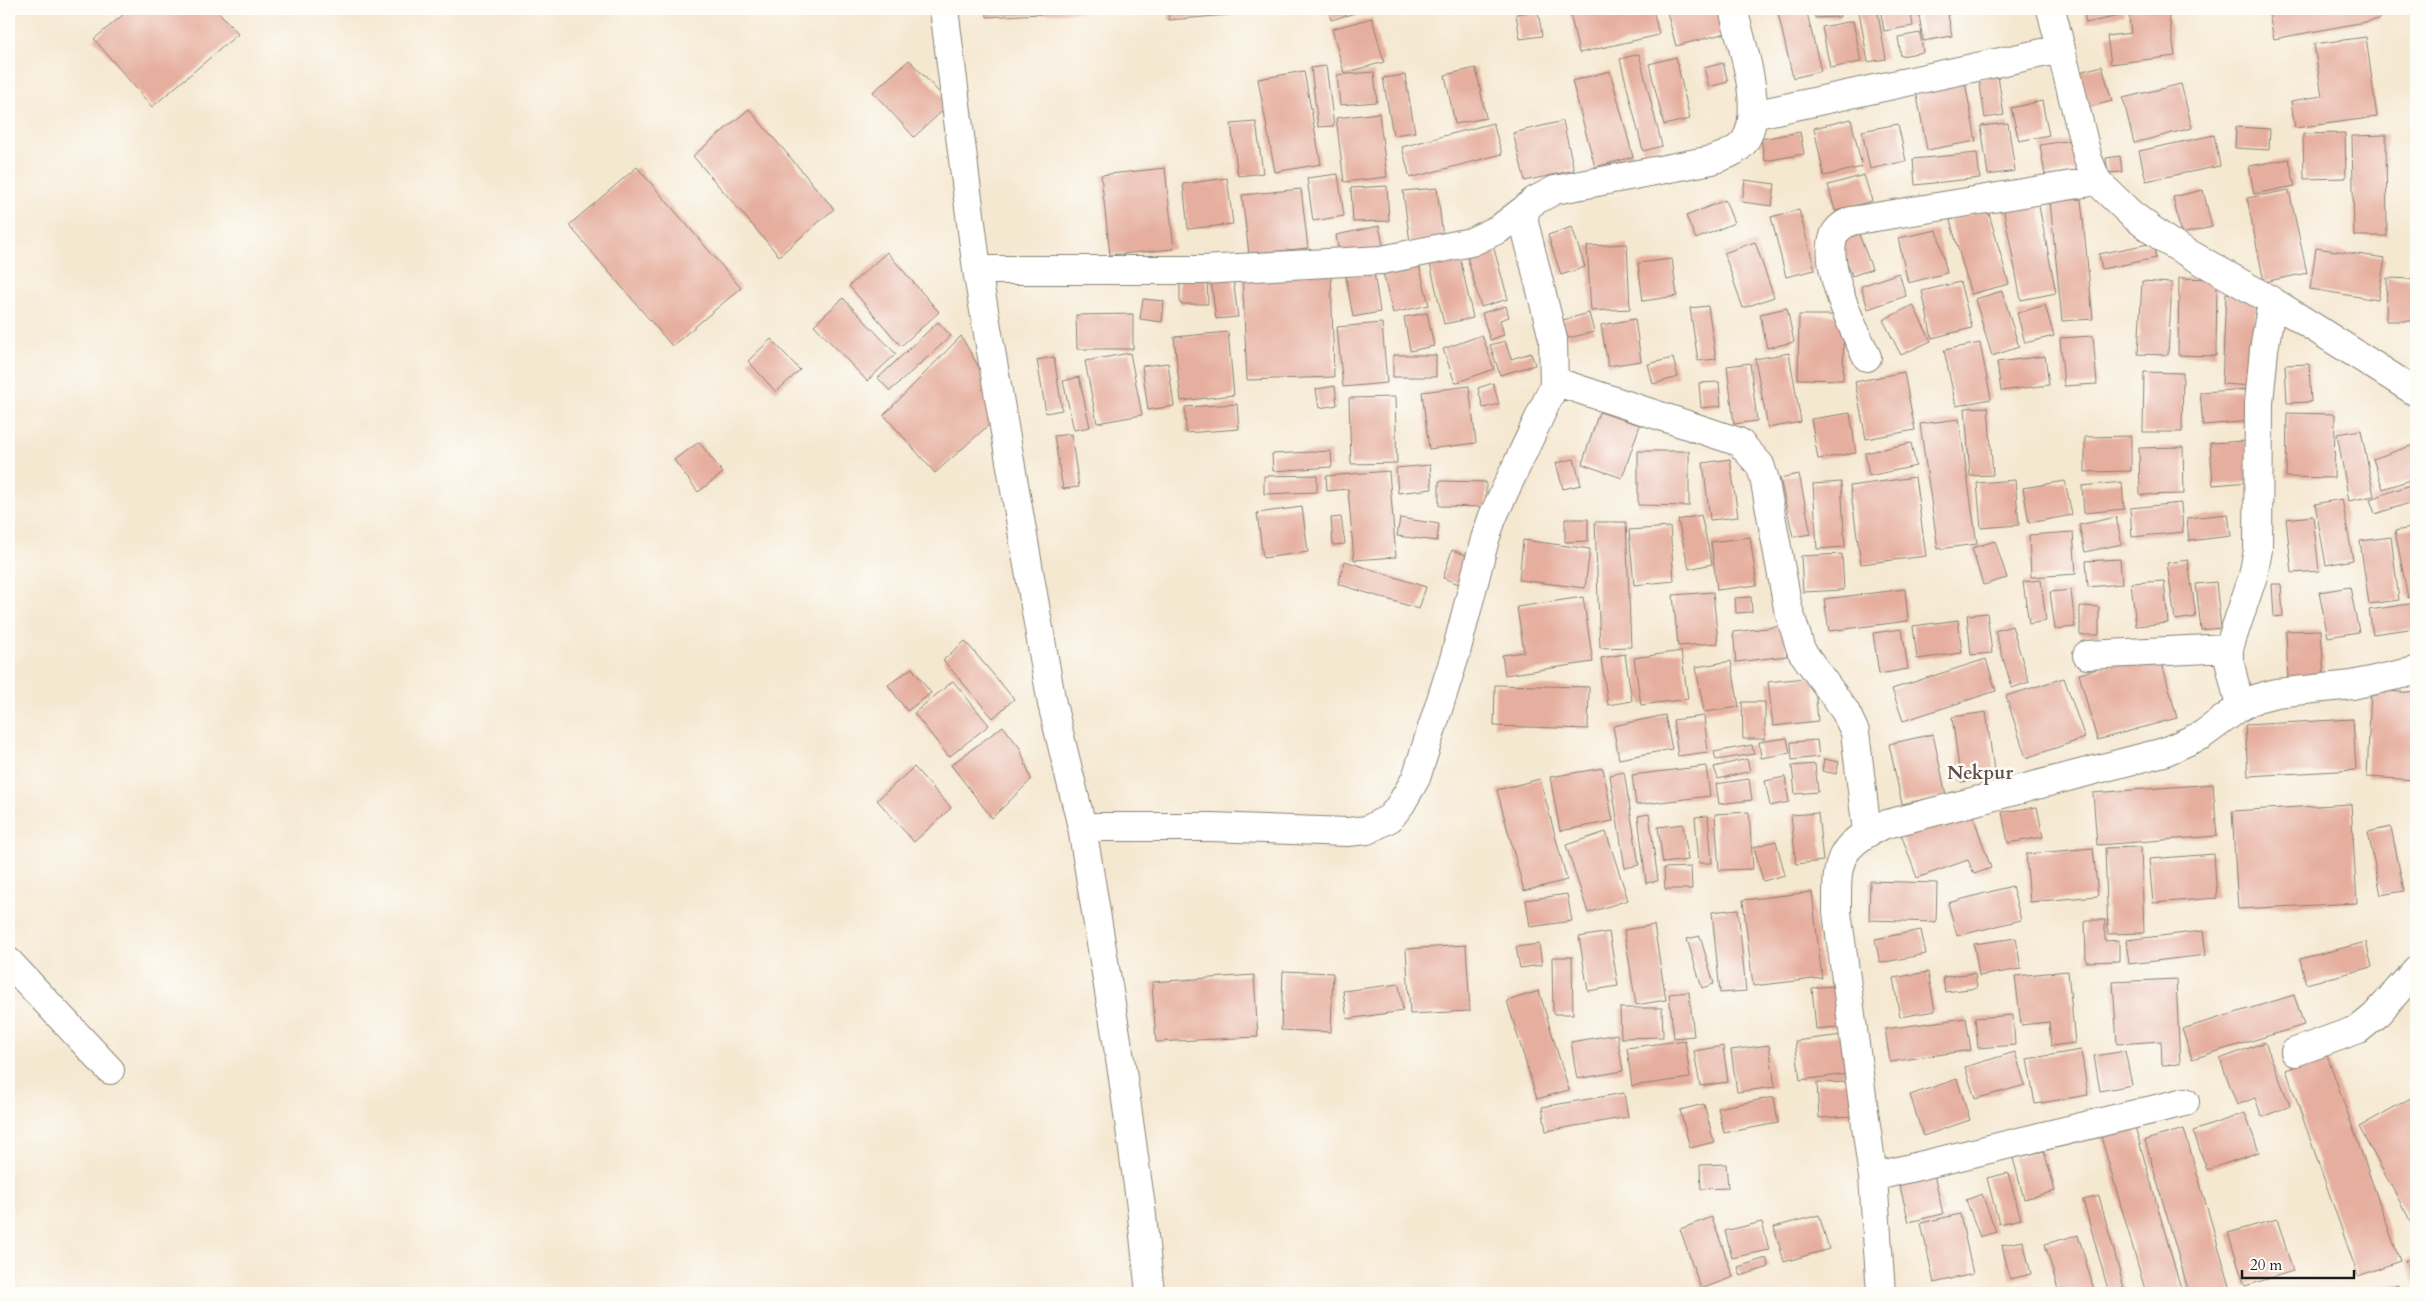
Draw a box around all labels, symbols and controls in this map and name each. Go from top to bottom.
district label: Nekpur [1947,760,2013,786]
scale bar [2242,1247,2355,1279]
text: 20 m [2250,1255,2282,1275]

